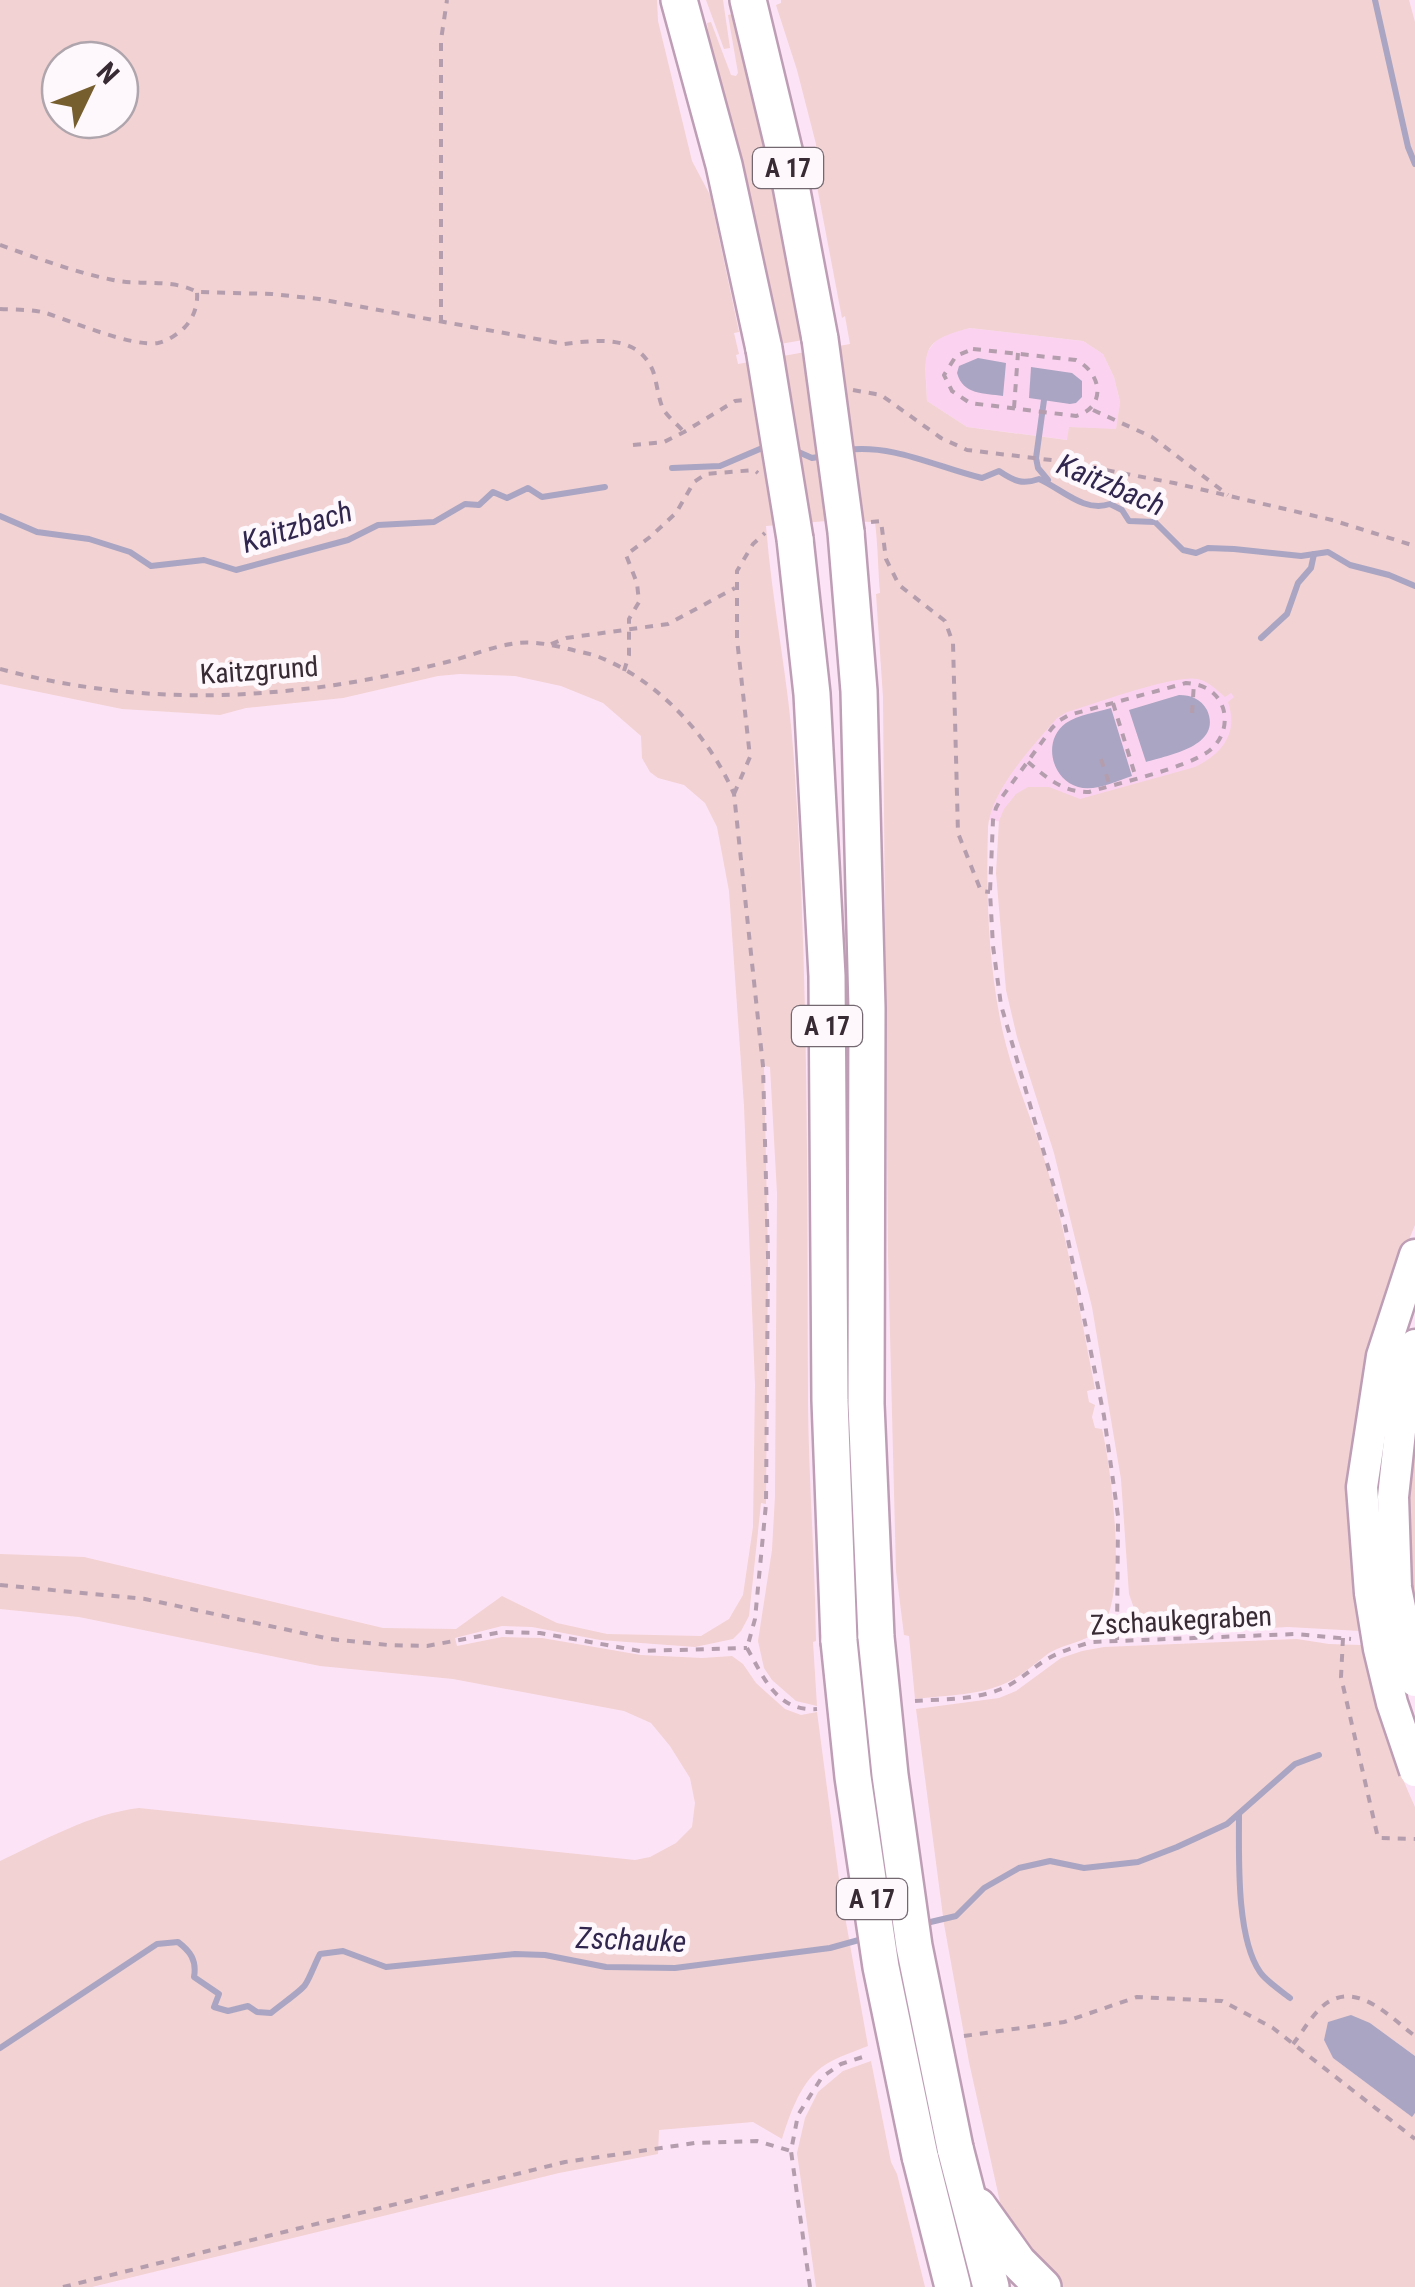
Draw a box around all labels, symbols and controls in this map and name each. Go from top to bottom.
north arrow [40,40,140,140]
text: N [90,56,126,91]
road number: A 17 [753,148,823,188]
water label: Kaitzbach [1052,446,1170,523]
water label: Kaitzbach [237,493,356,560]
street label: Kaitzgrund [199,650,319,691]
road number: A 17 [792,1006,862,1046]
street label: Zschaukegraben [1089,1599,1273,1642]
road number: A 17 [837,1879,907,1919]
water label: Zschauke [574,1920,687,1959]

